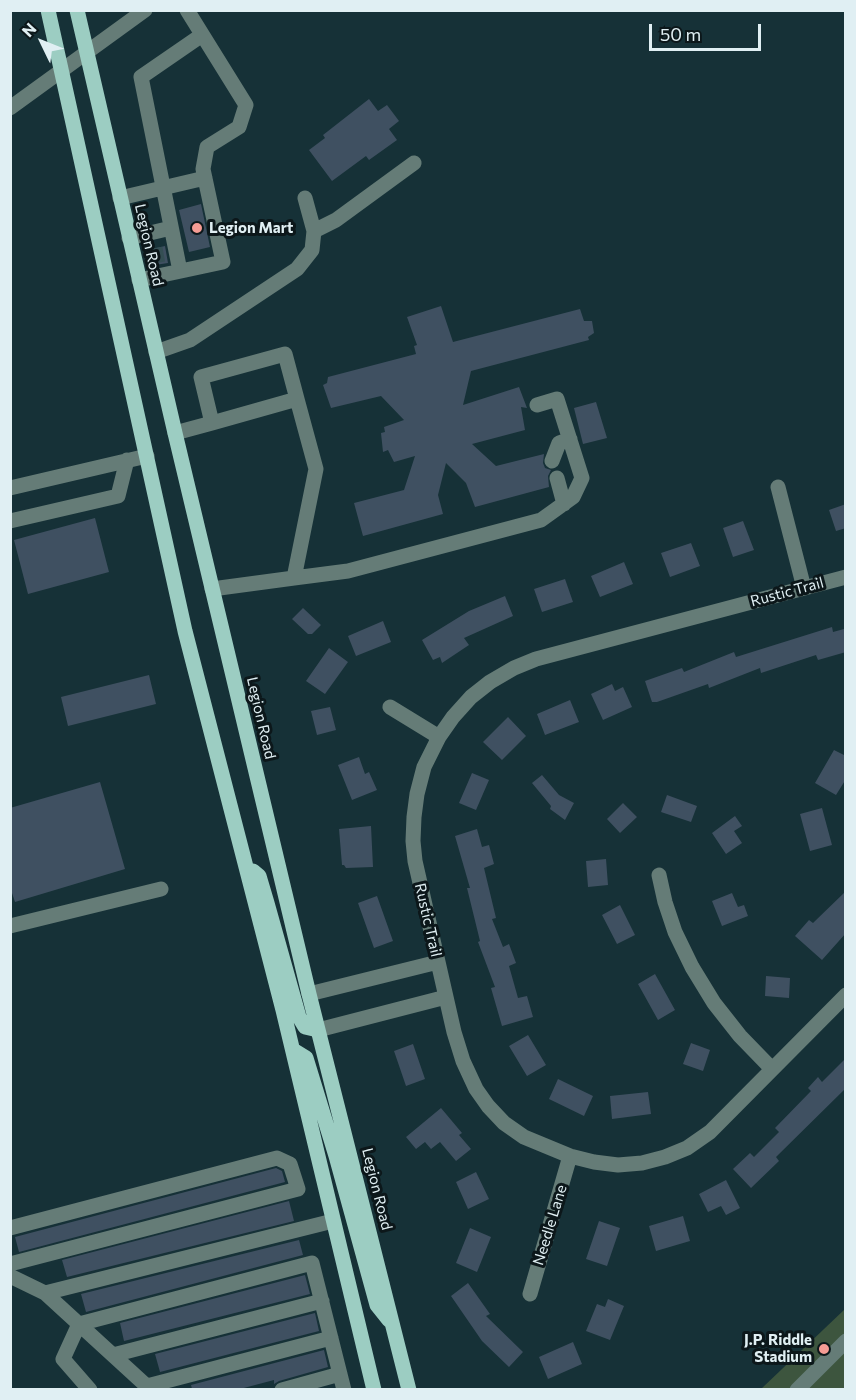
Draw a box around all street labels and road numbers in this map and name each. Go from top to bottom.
street label: Legion Road [131,202,167,288]
street label: Rustic Trail [748,574,826,610]
street label: Legion Road [243,675,279,761]
street label: Rustic Trail [411,881,445,959]
street label: Legion Road [358,1146,396,1232]
street label: Needle Lane [529,1183,571,1267]

